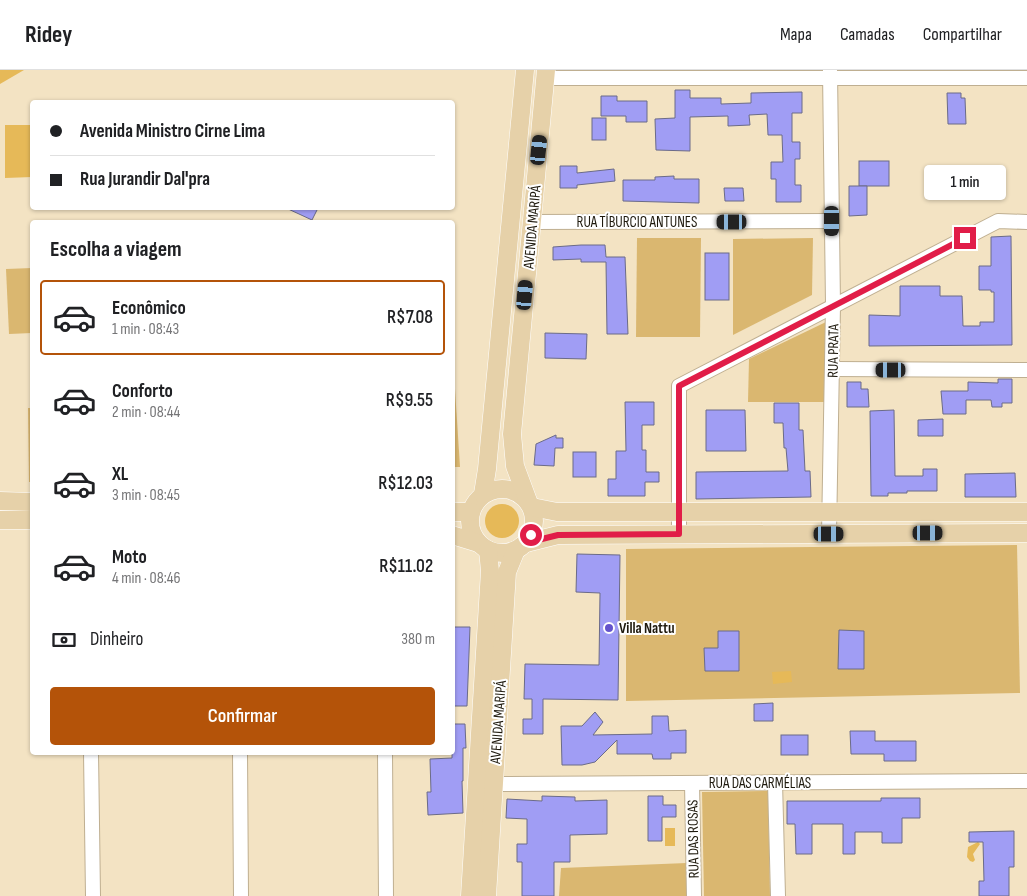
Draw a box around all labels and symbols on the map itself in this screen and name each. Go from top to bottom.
car [529,134,548,166]
callout: 1 min [924,166,1006,200]
street label: AVENIDA MARIPÁ [519,184,546,270]
car [824,206,839,236]
street label: RUA TÍBURCIO ANTUNES [577,213,697,232]
car [717,215,747,230]
route end [954,227,976,249]
car [516,279,533,311]
street label: RUA PRATA [824,323,843,378]
car [876,363,906,378]
route start [520,524,542,546]
car [913,526,943,541]
car [814,527,844,542]
place label: Villa Nattu [619,619,675,638]
marker: Villa Nattu [603,622,615,634]
street label: AVENIDA MARIPÁ [486,679,511,765]
street label: RUA DAS CARMÉLIAS [709,774,811,793]
street label: RUA DAS ROSAS [683,799,704,879]

